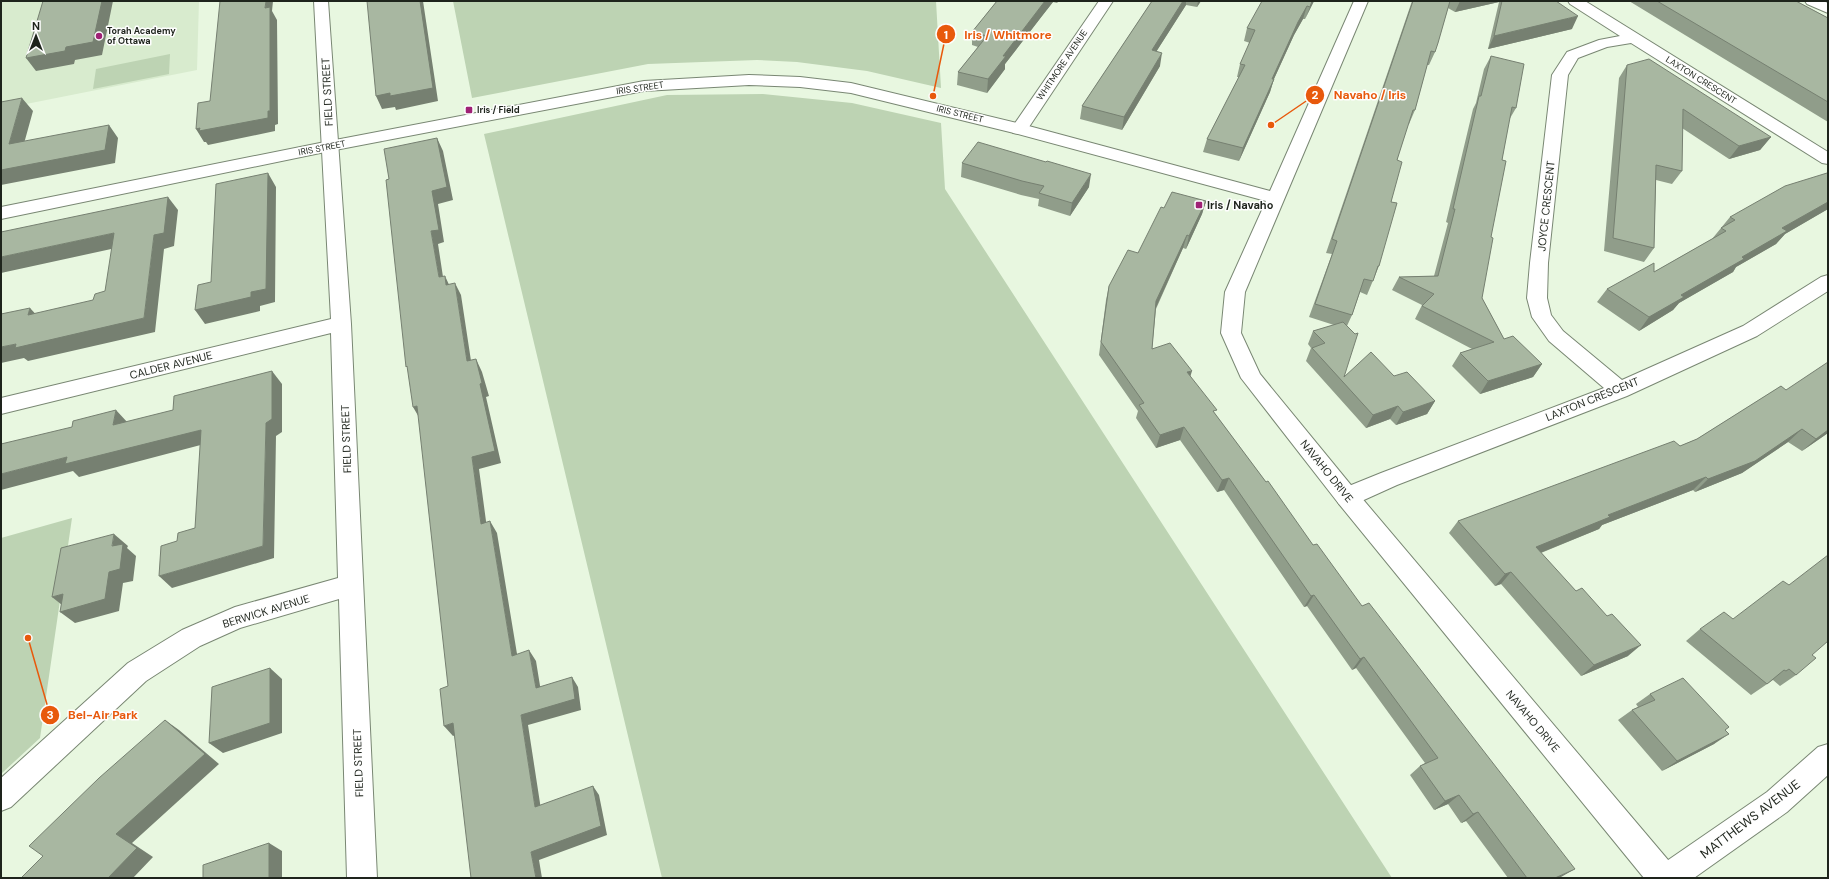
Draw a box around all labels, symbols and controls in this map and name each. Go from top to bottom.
north arrow [16,16,56,56]
text: N [32,19,40,33]
callout: Iris / Whitmore [936,22,1060,46]
place label: Torah Academy of Ottawa [107,25,176,47]
text: 1 [944,27,948,43]
text: Iris / Whitmore [964,27,1052,43]
street label: WHITMORE AVENUE [1034,27,1090,103]
marker: Torah Academy of Ottawa [94,31,104,41]
street label: LAXTON CRESCENT [1663,53,1739,107]
street label: FIELD STREET [318,57,336,127]
street label: IRIS STREET [615,79,665,97]
callout: Navaho / Iris [1305,83,1414,107]
text: 2 [1312,87,1319,103]
text: Navaho / Iris [1334,87,1406,103]
street label: IRIS STREET [935,102,985,126]
place label: Iris / Field [477,104,520,116]
marker: Iris / Field [464,105,474,115]
street label: IRIS STREET [297,138,347,158]
street label: JOYCE CRESCENT [1534,160,1558,252]
place label: Iris / Navaho [1207,198,1274,212]
marker: Iris / Navaho [1194,200,1204,210]
street label: CALDER AVENUE [128,348,214,382]
street label: LAXTON CRESCENT [1543,374,1641,424]
street label: FIELD STREET [338,405,354,473]
street label: NAVAHO DRIVE [1297,437,1357,505]
street label: BERWICK AVENUE [221,591,311,631]
street label: NAVAHO DRIVE [1503,687,1563,755]
callout: Bel-Air Park [40,703,146,727]
text: 3 [46,707,54,723]
text: Bel-Air Park [68,707,138,723]
street label: FIELD STREET [350,729,366,797]
street label: MATTHEWS AVENUE [1697,776,1803,862]

